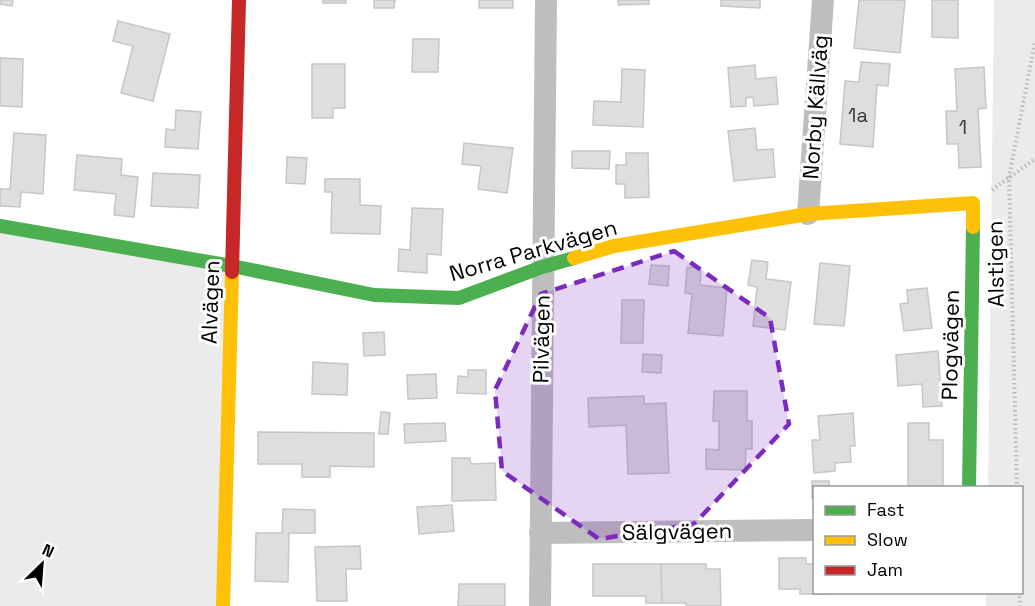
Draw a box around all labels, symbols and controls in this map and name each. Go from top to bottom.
street label: Norby Källväg [796,34,834,180]
house number: 1a [848,102,868,128]
house number: 1 [959,114,967,140]
street label: Norra Parkvägen [446,213,620,287]
street label: Alstigen [980,220,1010,308]
street label: Alvägen [195,260,225,344]
street label: Plogvägen [935,289,965,401]
street label: Pilvägen [526,295,556,383]
legend [813,486,1023,594]
text: Fast [867,498,904,521]
street label: Sälgvägen [622,516,732,546]
text: Slow [867,528,908,551]
north arrow [12,534,72,594]
text: N [39,539,57,563]
text: Jam [867,558,903,581]

